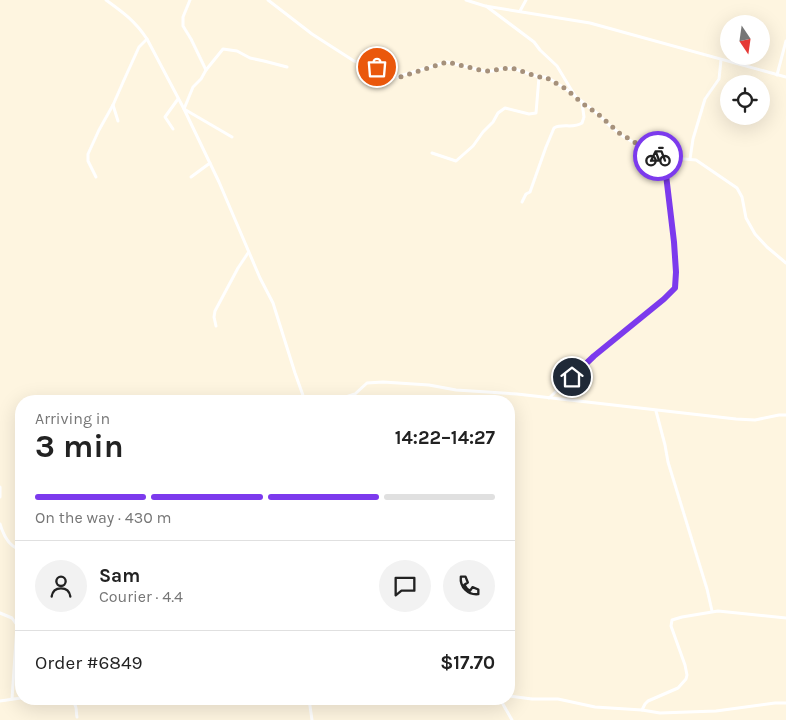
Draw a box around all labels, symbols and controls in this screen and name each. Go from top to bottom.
north arrow [720,15,770,65]
map controls [720,15,770,125]
pin [356,46,398,88]
icon: bag [363,53,391,81]
button: locate [720,75,770,125]
courier [633,131,683,181]
icon: bike [644,142,672,170]
pin [551,356,593,398]
icon: home [558,363,586,391]
text: Arriving in [35,409,110,428]
text: 14:22–14:27 [395,427,495,449]
text: 3 min [35,428,124,465]
text: On the way · 430 m [35,508,171,527]
button: person [35,560,87,612]
button: chat [379,560,431,612]
button: phone [443,560,495,612]
text: Sam [99,565,140,587]
text: Courier · 4.4 [99,587,183,606]
text: Order #6849 [35,652,143,674]
text: $17.70 [440,652,495,674]

